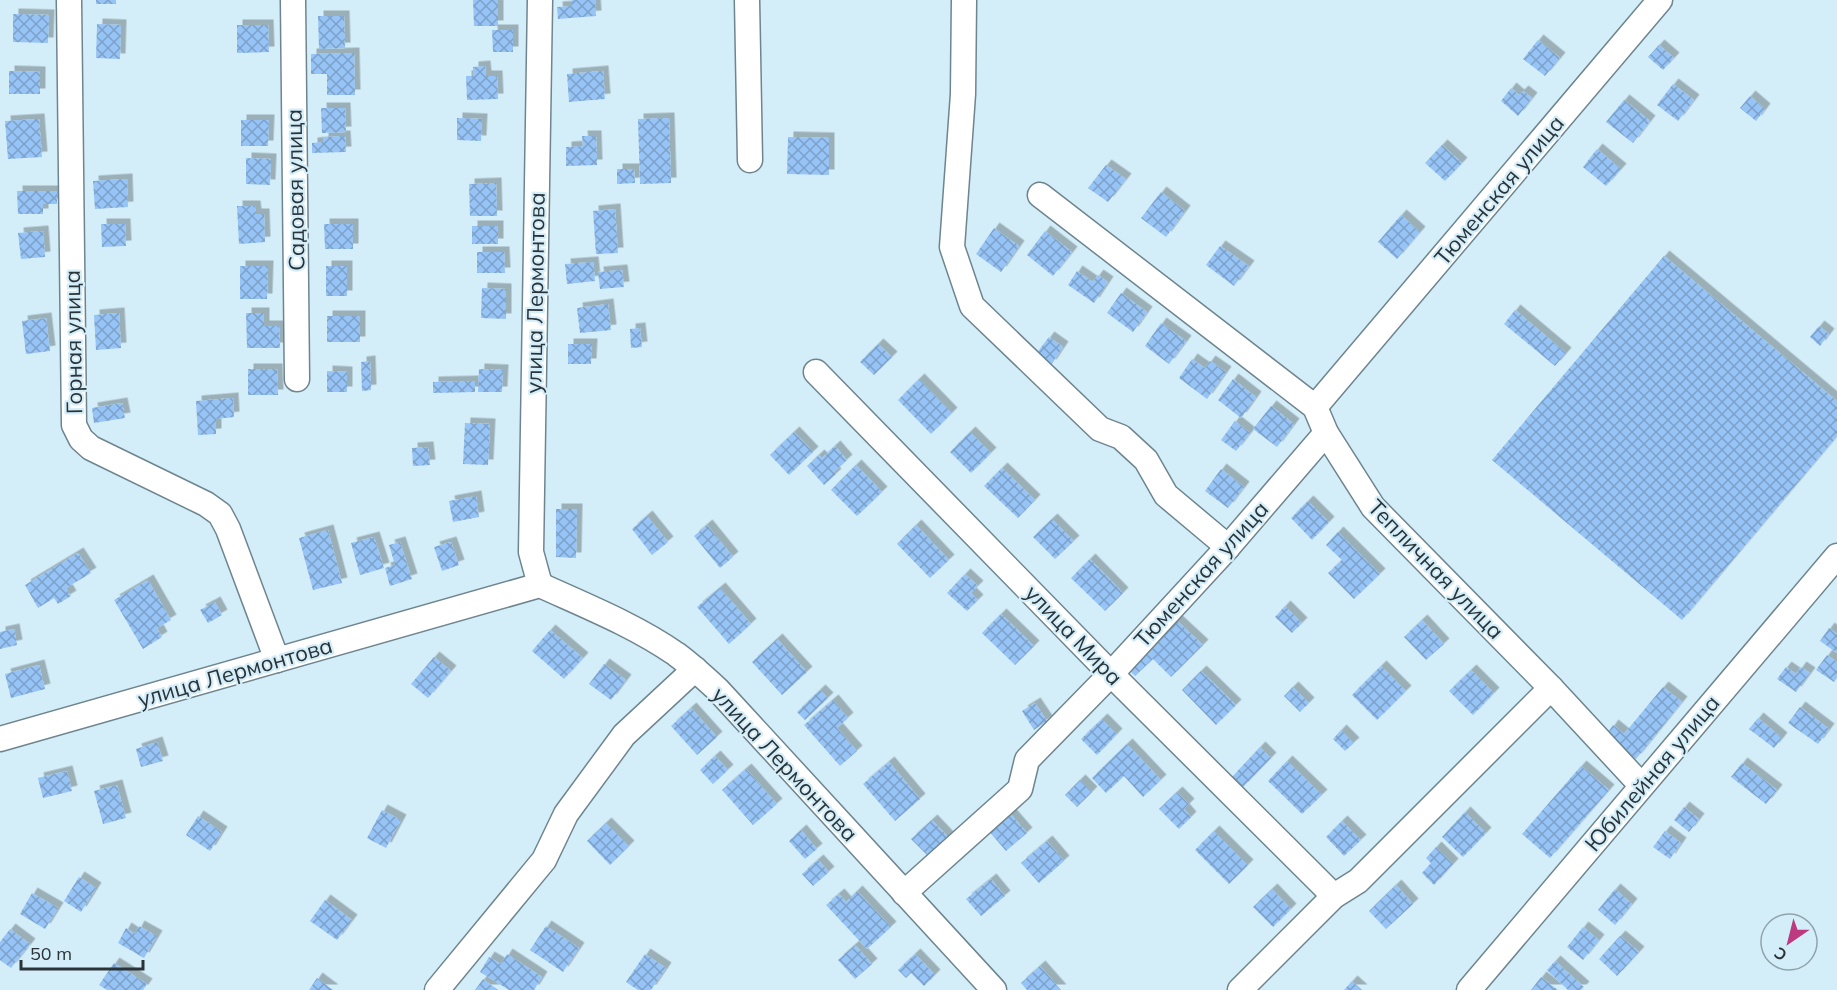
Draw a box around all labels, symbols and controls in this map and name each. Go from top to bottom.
street label: Садовая улица [280,109,310,271]
street label: Тюменская улица [1428,109,1570,271]
street label: улица Лермонтова [519,192,551,394]
street label: Горная улица [58,270,88,414]
street label: Тепличная улица [1362,493,1510,645]
street label: Тюменская улица [1128,495,1274,653]
street label: улица Мира [1019,579,1129,691]
street label: улица Лермонтова [134,631,336,713]
street label: улица Лермонтова [706,681,864,847]
street label: Юбилейная улица [1578,689,1726,857]
north arrow [1759,912,1819,972]
scale bar [21,933,142,971]
text: 50 m [30,942,72,965]
text: С [1770,943,1791,966]

